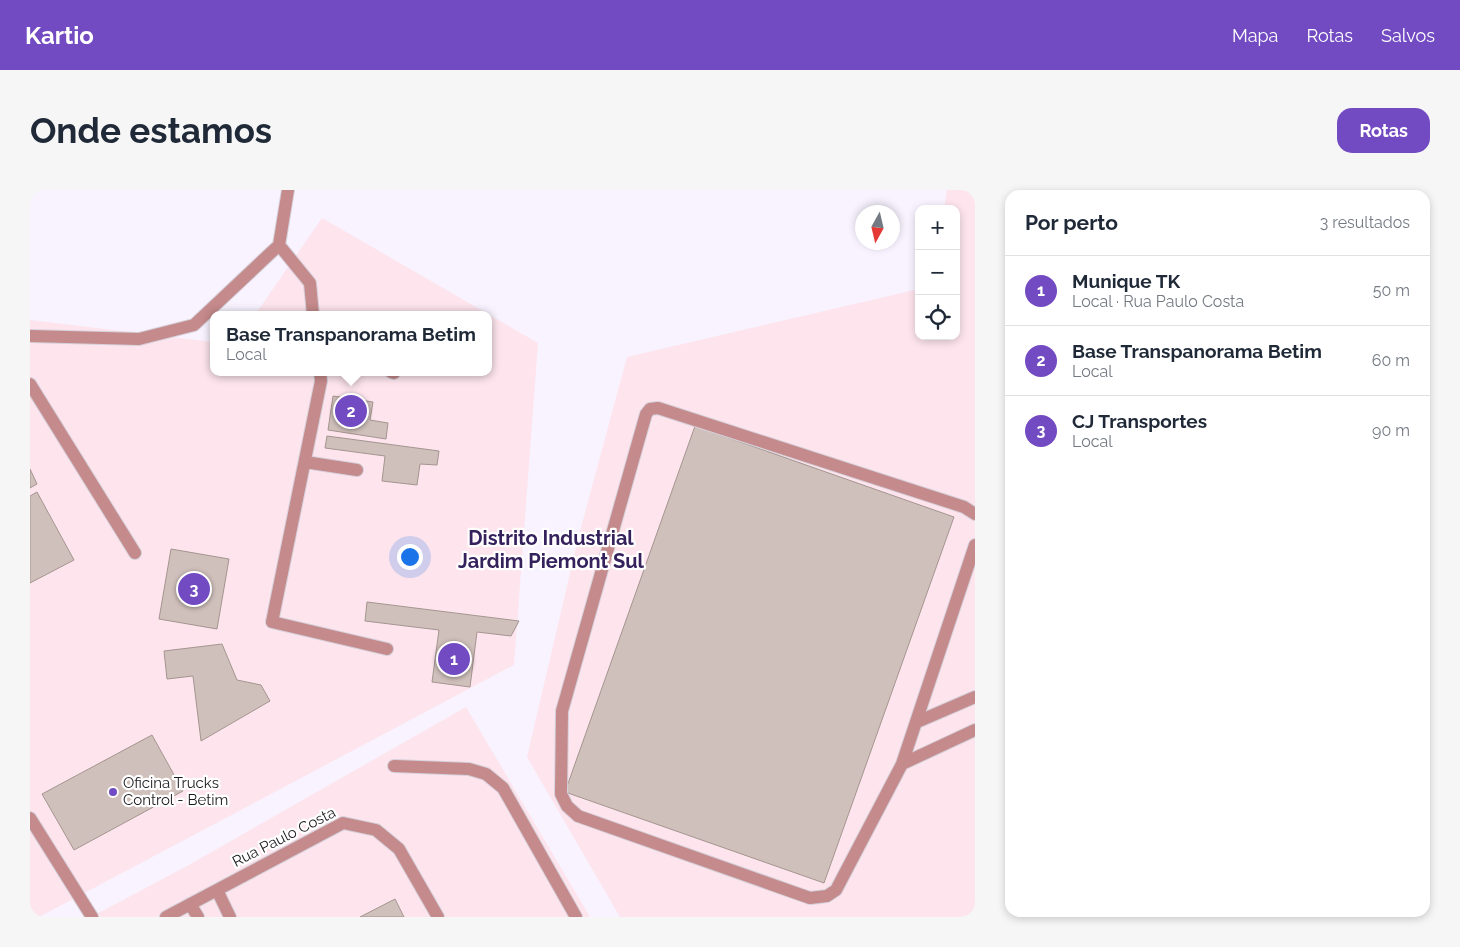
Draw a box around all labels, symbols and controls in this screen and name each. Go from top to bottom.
text: Kartio [25,21,94,50]
text: Mapa [1232,25,1278,46]
text: Rotas [1306,25,1353,46]
text: Salvos [1381,25,1435,46]
button: Rotas [1337,108,1430,153]
text: Onde estamos [30,110,272,151]
north arrow [855,205,900,250]
map controls [915,205,960,340]
button: + [915,205,960,250]
text: Por perto [1025,210,1118,235]
text: 3 resultados [1320,213,1410,232]
button: − [915,250,960,295]
text: Munique TK [1072,270,1180,292]
text: 1 [1037,281,1045,300]
text: 50 m [1373,281,1410,300]
text: Local · Rua Paulo Costa [1072,292,1244,311]
button: locate [915,295,960,340]
popup [210,311,492,376]
text: Base Transpanorama Betim [226,323,476,345]
text: Base Transpanorama Betim [1072,340,1322,362]
text: Local [226,345,267,364]
text: 2 [1036,351,1046,370]
text: 60 m [1372,351,1410,370]
text: Local [1072,362,1113,381]
pin: 2 [335,392,367,430]
text: CJ Transportes [1072,410,1207,432]
text: 3 [1037,421,1045,440]
text: 90 m [1372,421,1410,440]
text: Local [1072,432,1113,451]
district label: Distrito Industrial Jardim Piemont Sul [458,526,645,573]
your location [397,544,423,570]
pin: 3 [178,570,210,608]
pin: 1 [438,640,470,678]
place label: Oficina Trucks Control - Betim [123,774,228,809]
marker: Oficina Trucks Control - Betim [107,786,119,798]
street label: Rua Paulo Costa [229,803,339,871]

